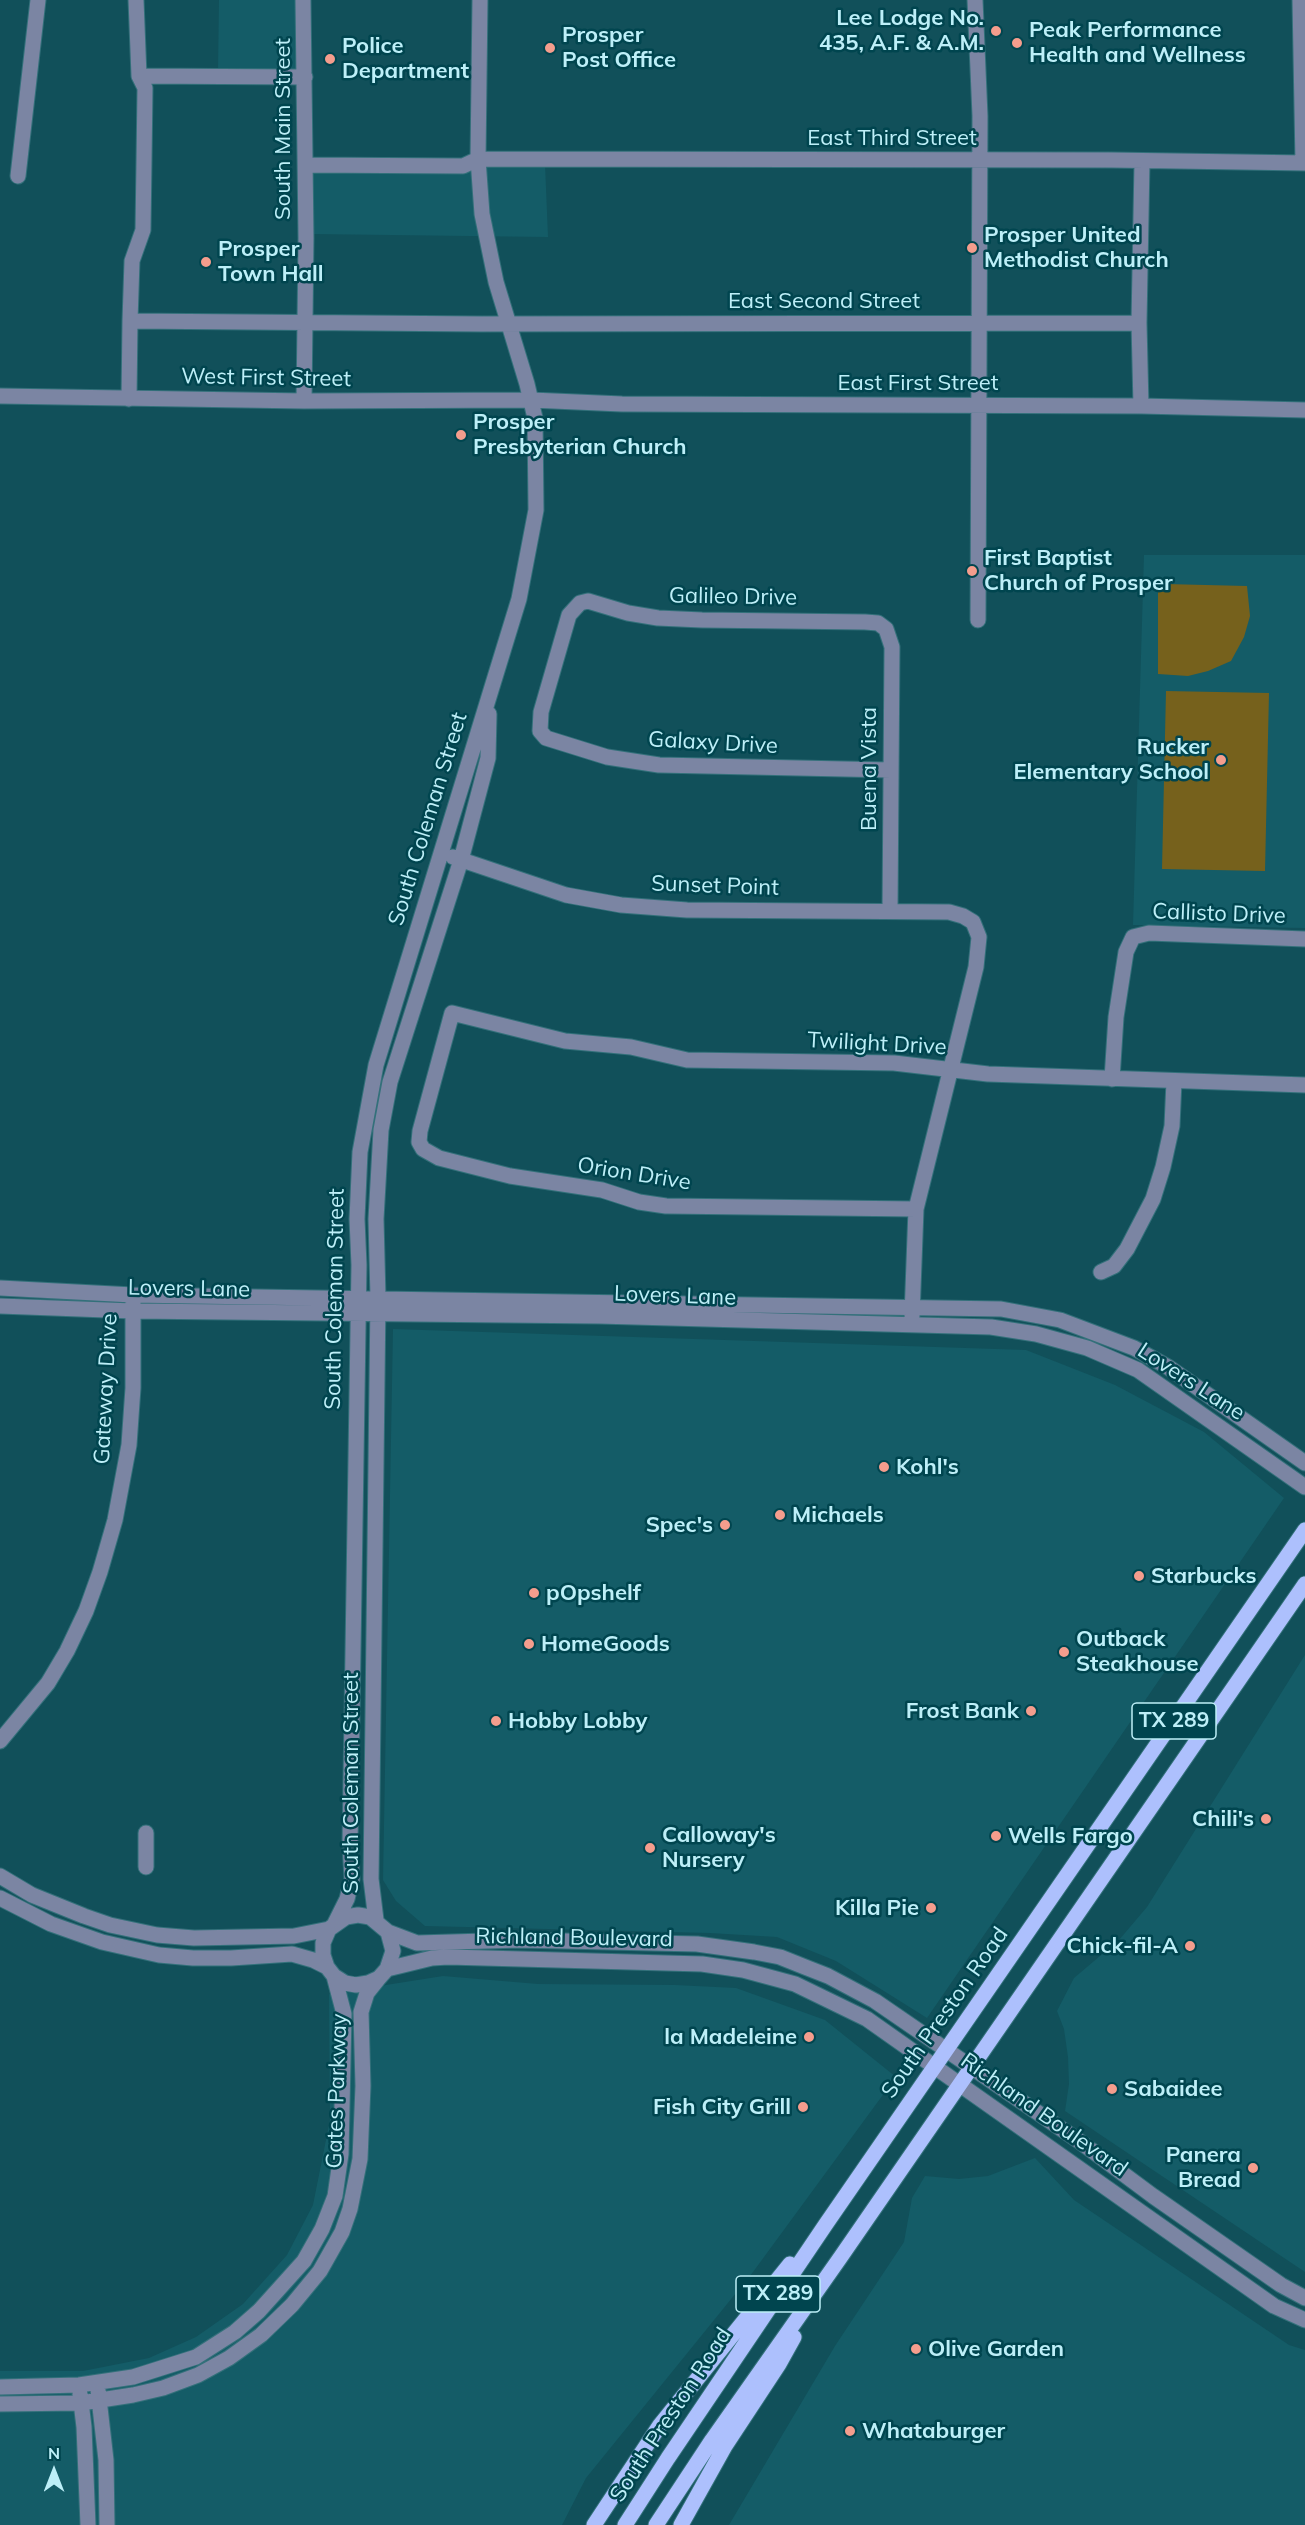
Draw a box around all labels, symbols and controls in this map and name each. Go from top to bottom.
place label: Lee Lodge No. 435, A.F. & A.M. [819,5,984,56]
place label: Peak Performance Health and Wellness [1029,17,1246,68]
place label: Prosper Post Office [562,22,676,74]
marker: Lee Lodge No. 435, A.F. & A.M. [989,24,1003,38]
place label: Police Department [342,33,469,84]
marker: Peak Performance Health and Wellness [1010,36,1024,50]
street label: South Main Street [270,38,296,220]
marker: Prosper Post Office [543,41,557,55]
marker: Police Department [323,52,337,66]
street label: East Third Street [807,125,977,151]
place label: Prosper United Methodist Church [984,222,1169,274]
place label: Prosper Town Hall [218,236,324,288]
marker: Prosper United Methodist Church [965,241,979,255]
marker: Prosper Town Hall [199,255,213,269]
street label: East Second Street [728,288,920,314]
street label: West First Street [181,363,351,393]
street label: East First Street [838,370,998,396]
place label: Prosper Presbyterian Church [473,409,687,460]
marker: Prosper Presbyterian Church [454,428,468,442]
place label: First Baptist Church of Prosper [984,545,1173,596]
marker: First Baptist Church of Prosper [965,564,979,578]
street label: Galileo Drive [669,583,797,611]
street label: Buena Vista [856,707,882,831]
street label: South Coleman Street [383,709,473,929]
street label: Galaxy Drive [647,726,779,760]
place label: Rucker Elementary School [1013,734,1209,786]
marker: Rucker Elementary School [1214,753,1228,767]
street label: Sunset Point [651,871,779,901]
street label: Callisto Drive [1152,898,1286,930]
street label: Twilight Drive [807,1027,947,1061]
street label: Orion Drive [575,1152,693,1196]
street label: South Coleman Street [320,1188,350,1410]
street label: Lovers Lane [128,1275,250,1303]
street label: Lovers Lane [613,1281,737,1311]
street label: Gateway Drive [89,1313,123,1465]
street label: Lovers Lane [1133,1338,1249,1426]
place label: Kohl's [896,1454,959,1480]
marker: Kohl's [877,1460,891,1474]
place label: Michaels [792,1502,884,1528]
marker: Michaels [773,1508,787,1522]
place label: Spec's [646,1512,713,1538]
marker: Spec's [718,1518,732,1532]
place label: Starbucks [1151,1563,1257,1589]
marker: Starbucks [1132,1569,1146,1583]
place label: pOpshelf [546,1580,641,1606]
marker: pOpshelf [527,1586,541,1600]
place label: Outback Steakhouse [1076,1626,1199,1678]
place label: HomeGoods [541,1631,670,1657]
marker: HomeGoods [522,1637,536,1651]
marker: Outback Steakhouse [1057,1645,1071,1659]
street label: South Coleman Street [338,1672,364,1894]
place label: Frost Bank [906,1698,1019,1724]
road number: TX 289 [1132,1703,1216,1739]
marker: Frost Bank [1024,1704,1038,1718]
place label: Hobby Lobby [508,1708,647,1734]
marker: Hobby Lobby [489,1714,503,1728]
place label: Chili's [1192,1806,1254,1832]
marker: Chili's [1259,1812,1273,1826]
place label: Calloway's Nursery [662,1822,776,1874]
place label: Wells Fargo [1008,1823,1133,1849]
marker: Wells Fargo [989,1829,1003,1843]
marker: Calloway's Nursery [643,1841,657,1855]
place label: Killa Pie [835,1895,919,1921]
marker: Killa Pie [924,1901,938,1915]
street label: South Preston Road [876,1922,1014,2104]
street label: Richland Boulevard [475,1923,673,1953]
place label: Chick-fil-A [1066,1933,1178,1959]
marker: Chick-fil-A [1183,1939,1197,1953]
street label: Gates Parkway [321,2013,353,2169]
place label: la Madeleine [664,2024,797,2050]
marker: la Madeleine [802,2030,816,2044]
street label: Richland Boulevard [956,2048,1132,2182]
place label: Sabaidee [1124,2076,1223,2102]
marker: Sabaidee [1105,2082,1119,2096]
place label: Fish City Grill [653,2094,791,2120]
marker: Fish City Grill [796,2100,810,2114]
place label: Panera Bread [1166,2142,1241,2194]
marker: Panera Bread [1246,2161,1260,2175]
road number: TX 289 [736,2276,820,2312]
street label: South Preston Road [605,2323,737,2507]
place label: Olive Garden [928,2336,1064,2362]
marker: Olive Garden [909,2342,923,2356]
place label: Whataburger [862,2418,1005,2444]
marker: Whataburger [843,2424,857,2438]
north arrow [24,2441,84,2501]
text: N [48,2443,60,2463]

